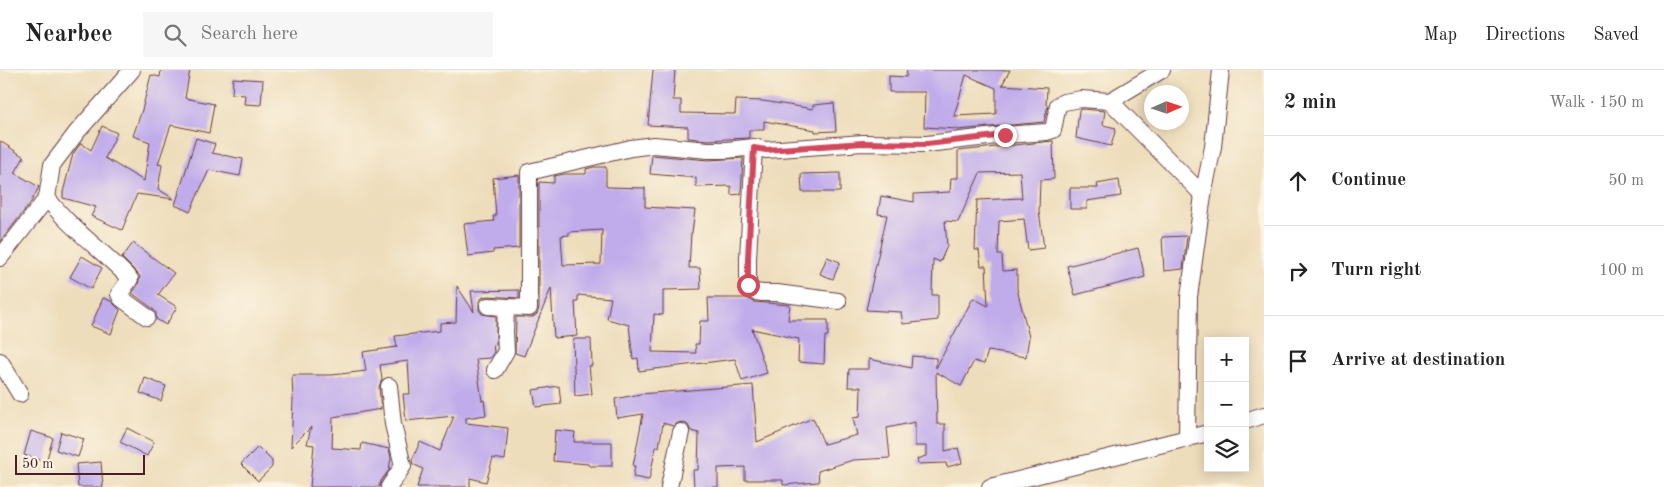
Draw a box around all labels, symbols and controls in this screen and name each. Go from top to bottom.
search box [143,12,493,57]
icon: search [161,21,189,49]
text: Nearbee [25,23,113,47]
text: Search here [201,25,298,44]
text: Map [1424,26,1457,44]
text: Directions [1485,26,1565,44]
text: Saved [1593,26,1639,44]
north arrow [1144,85,1189,130]
text: 2 min [1284,92,1337,113]
text: Walk · 150 m [1549,95,1644,111]
route end [994,124,1017,147]
icon: ahead [1284,167,1312,195]
text: Continue [1331,171,1406,190]
text: 50 m [1608,173,1644,189]
icon: right [1284,257,1312,285]
text: Turn right [1331,261,1421,280]
text: 100 m [1599,263,1644,279]
route start [737,274,760,297]
map controls [1204,337,1249,472]
button: + [1204,337,1249,382]
icon: arrive [1284,347,1312,375]
text: Arrive at destination [1331,351,1505,370]
button: − [1204,382,1249,427]
button: layers [1204,427,1249,472]
scale bar [15,452,145,475]
text: 50 m [22,457,53,471]

